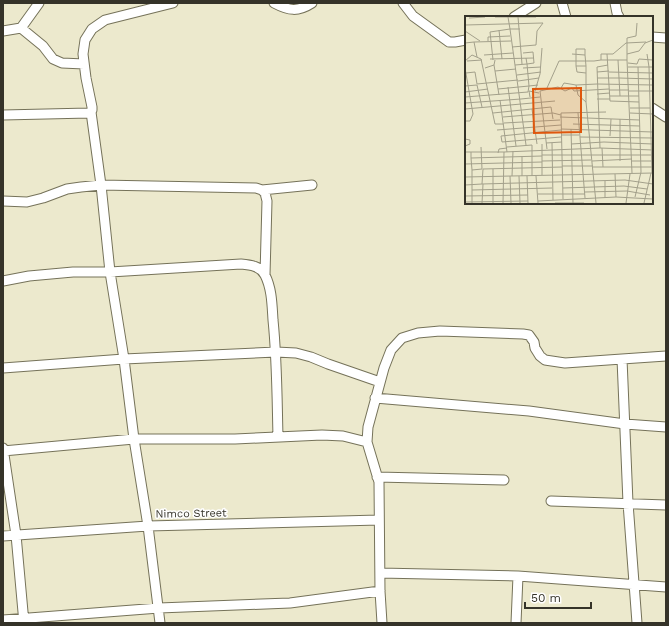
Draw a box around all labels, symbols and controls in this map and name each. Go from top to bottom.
inset map [465,16,653,204]
street label: Nimco Street [155,506,227,521]
scale bar [525,584,591,610]
text: 50 m [531,591,561,605]

